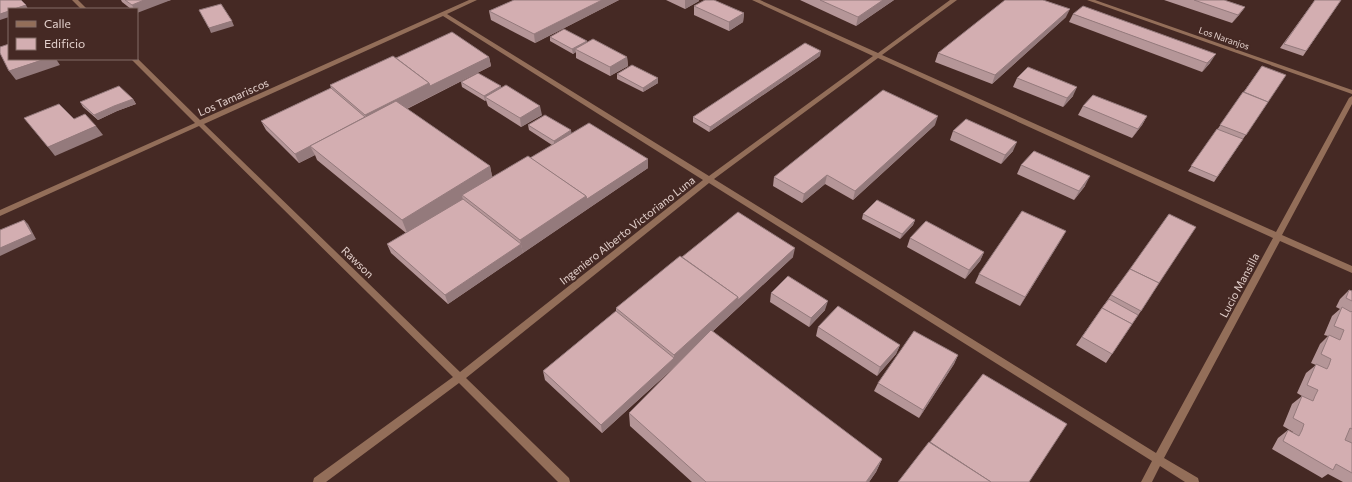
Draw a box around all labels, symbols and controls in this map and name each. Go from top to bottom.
legend [8,8,138,60]
text: Calle [44,16,71,30]
street label: Los Naranjos [1197,24,1251,52]
text: Edificio [44,36,85,50]
street label: Los Tamariscos [196,76,270,118]
street label: Ingeniero Alberto Victoriano Luna [557,173,697,287]
street label: Rawson [339,244,377,280]
street label: Lucio Mansilla [1217,251,1261,319]

